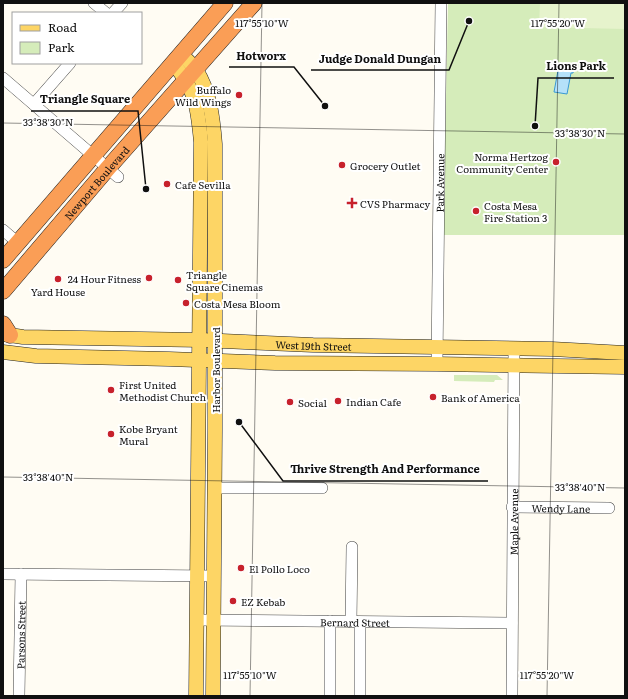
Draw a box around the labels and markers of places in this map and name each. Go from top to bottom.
callout: Hotworx [229,44,294,67]
callout: Judge Donald Dungan [311,47,449,70]
callout: Lions Park [538,55,614,78]
place label: Buffalo Wild Wings [175,82,231,109]
callout: Triangle Square [31,88,138,111]
marker: Buffalo Wild Wings [234,90,244,100]
place label: Norma Hertzog Community Center [456,149,548,176]
marker: Norma Hertzog Community Center [551,157,561,167]
place label: Grocery Outlet [350,158,421,173]
marker: Grocery Outlet [337,160,347,170]
place label: Cafe Sevilla [175,177,231,192]
marker: Cafe Sevilla [162,179,172,189]
place label: CVS Pharmacy [360,196,431,211]
marker: CVS Pharmacy [347,198,357,208]
place label: Costa Mesa Fire Station 3 [484,198,547,225]
marker: Costa Mesa Fire Station 3 [471,206,481,216]
place label: Triangle Square Cinemas [186,267,263,294]
place label: 24 Hour Fitness [68,271,141,286]
marker: 24 Hour Fitness [144,273,154,283]
marker: Yard House [53,274,63,284]
marker: Triangle Square Cinemas [173,275,183,285]
place label: Yard House [31,284,85,299]
place label: Costa Mesa Bloom [194,296,281,311]
marker: Costa Mesa Bloom [181,298,191,308]
place label: First United Methodist Church [119,377,206,404]
marker: First United Methodist Church [106,385,116,395]
place label: Bank of America [441,390,520,405]
marker: Bank of America [428,392,438,402]
place label: Indian Cafe [346,394,401,409]
place label: Social [298,395,328,410]
marker: Indian Cafe [333,396,343,406]
marker: Social [285,397,295,407]
place label: Kobe Bryant Mural [119,421,178,448]
marker: Kobe Bryant Mural [106,429,116,439]
callout: Thrive Strength And Performance [283,458,488,481]
place label: El Pollo Loco [249,561,310,576]
marker: El Pollo Loco [236,563,246,573]
place label: EZ Kebab [241,594,285,609]
marker: EZ Kebab [228,596,238,606]

